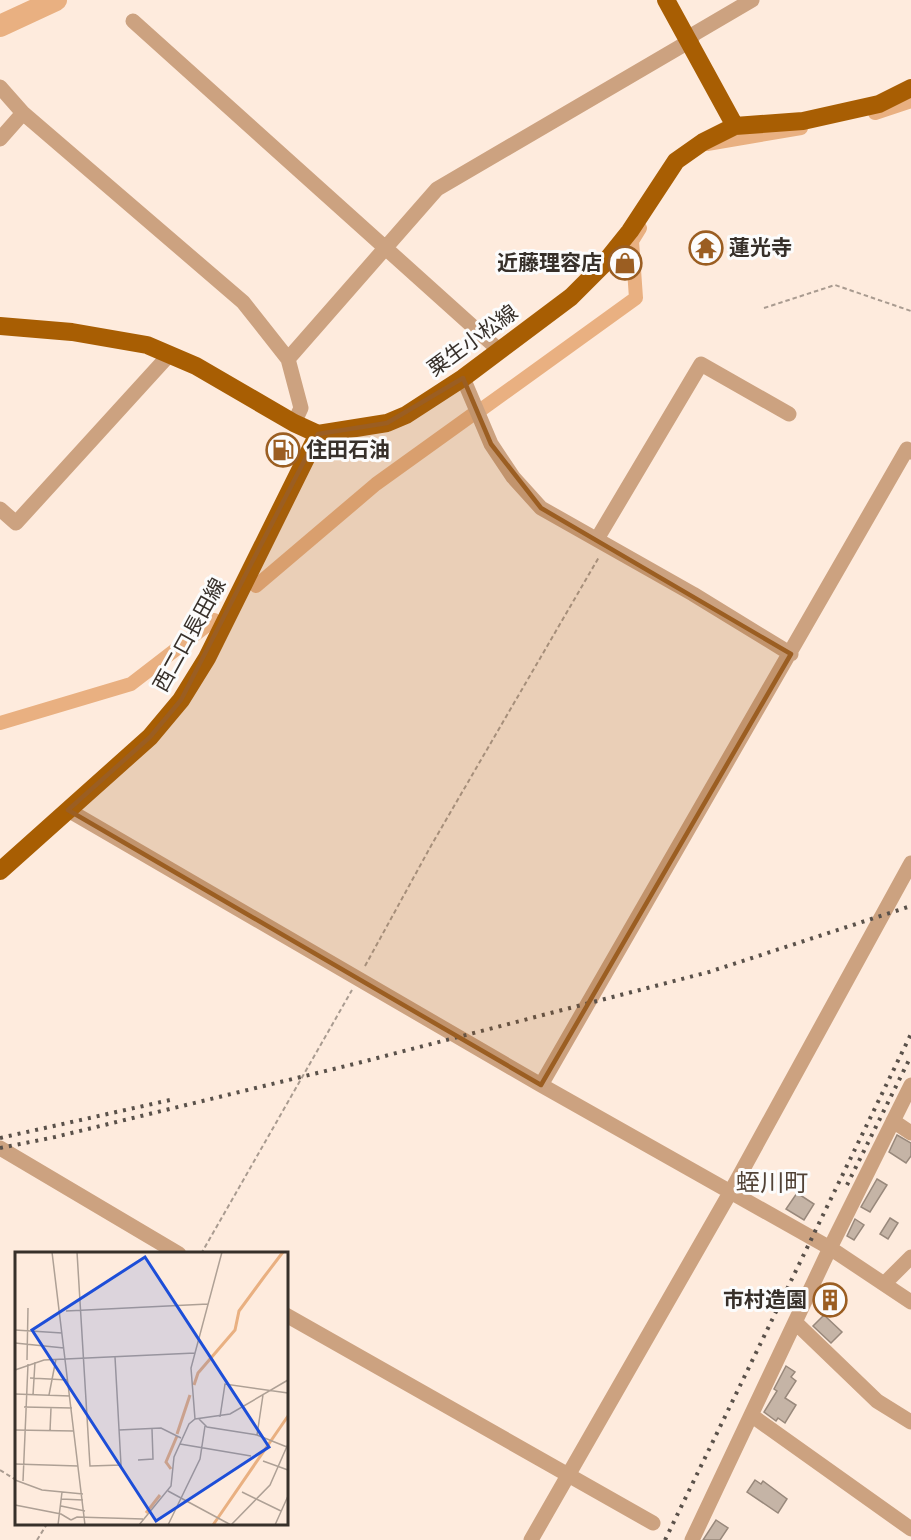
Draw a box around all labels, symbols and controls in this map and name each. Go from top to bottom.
temple icon: 蓮光寺 [688,230,724,266]
place label: 蓮光寺 [729,236,792,261]
shop icon: 近藤理容店 [607,245,643,281]
place label: 近藤理容店 [497,251,602,276]
street label: 粟生小松線 [423,300,523,382]
fuel station icon: 住田石油 [265,432,301,468]
place label: 住田石油 [306,438,390,463]
street label: 西二口長田線 [149,574,231,696]
district label: 蛭川町 [736,1169,808,1198]
inset map [15,1252,288,1525]
building icon: 市村造園 [812,1282,848,1318]
place label: 市村造園 [723,1288,807,1313]

